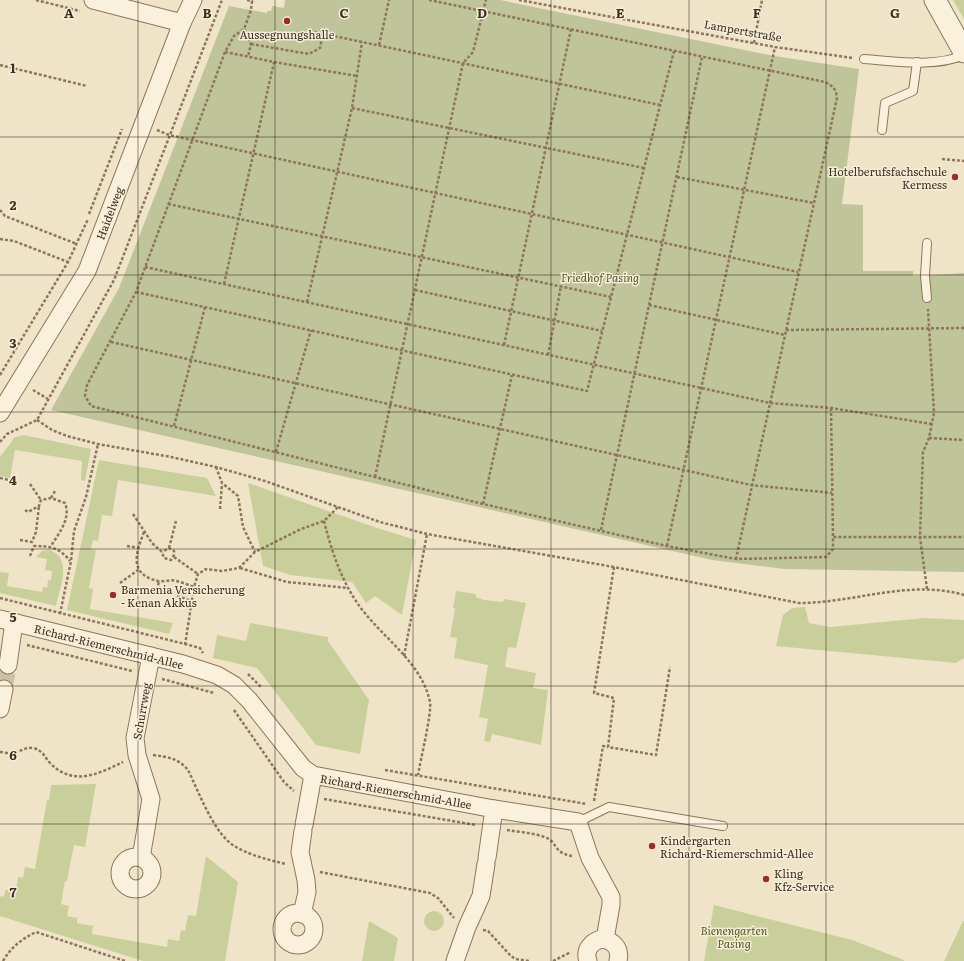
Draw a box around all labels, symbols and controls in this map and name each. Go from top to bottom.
text: A [64,3,74,22]
text: B [203,3,212,22]
text: C [339,3,349,22]
text: D [477,3,487,22]
text: E [616,3,625,22]
text: F [753,3,761,22]
text: G [890,3,900,22]
street label: Lampertstraße [703,15,783,45]
marker: Aussegnungshalle [282,16,292,26]
place label: Aussegnungshalle [240,26,335,42]
text: 1 [10,58,16,77]
place label: Hotelberufsfachschule Kermess [828,163,947,192]
marker: Hotelberufsfachschule Kermess [950,172,960,182]
street label: Haidelweg [92,183,127,242]
text: 2 [10,195,17,214]
park label: Friedhof Pasing [561,269,639,285]
text: 3 [9,333,17,352]
text: 4 [9,470,17,489]
place label: Barmenia Versicherung - Kenan Akkus [121,581,246,610]
marker: Barmenia Versicherung - Kenan Akkus [108,590,118,600]
text: 5 [9,607,17,626]
street label: Richard-Riemerschmid-Allee [33,620,186,672]
street label: Schurrweg [128,680,154,741]
text: 6 [9,745,17,764]
street label: Richard-Riemerschmid-Allee [319,770,473,812]
place label: Kindergarten Richard-Riemerschmid-Allee [660,832,814,861]
marker: Kindergarten Richard-Riemerschmid-Allee [647,841,657,851]
place label: Kling Kfz-Service [774,865,834,894]
marker: Kling Kfz-Service [761,874,771,884]
text: 7 [9,882,17,901]
park label: Bienengarten Pasing [701,922,768,951]

